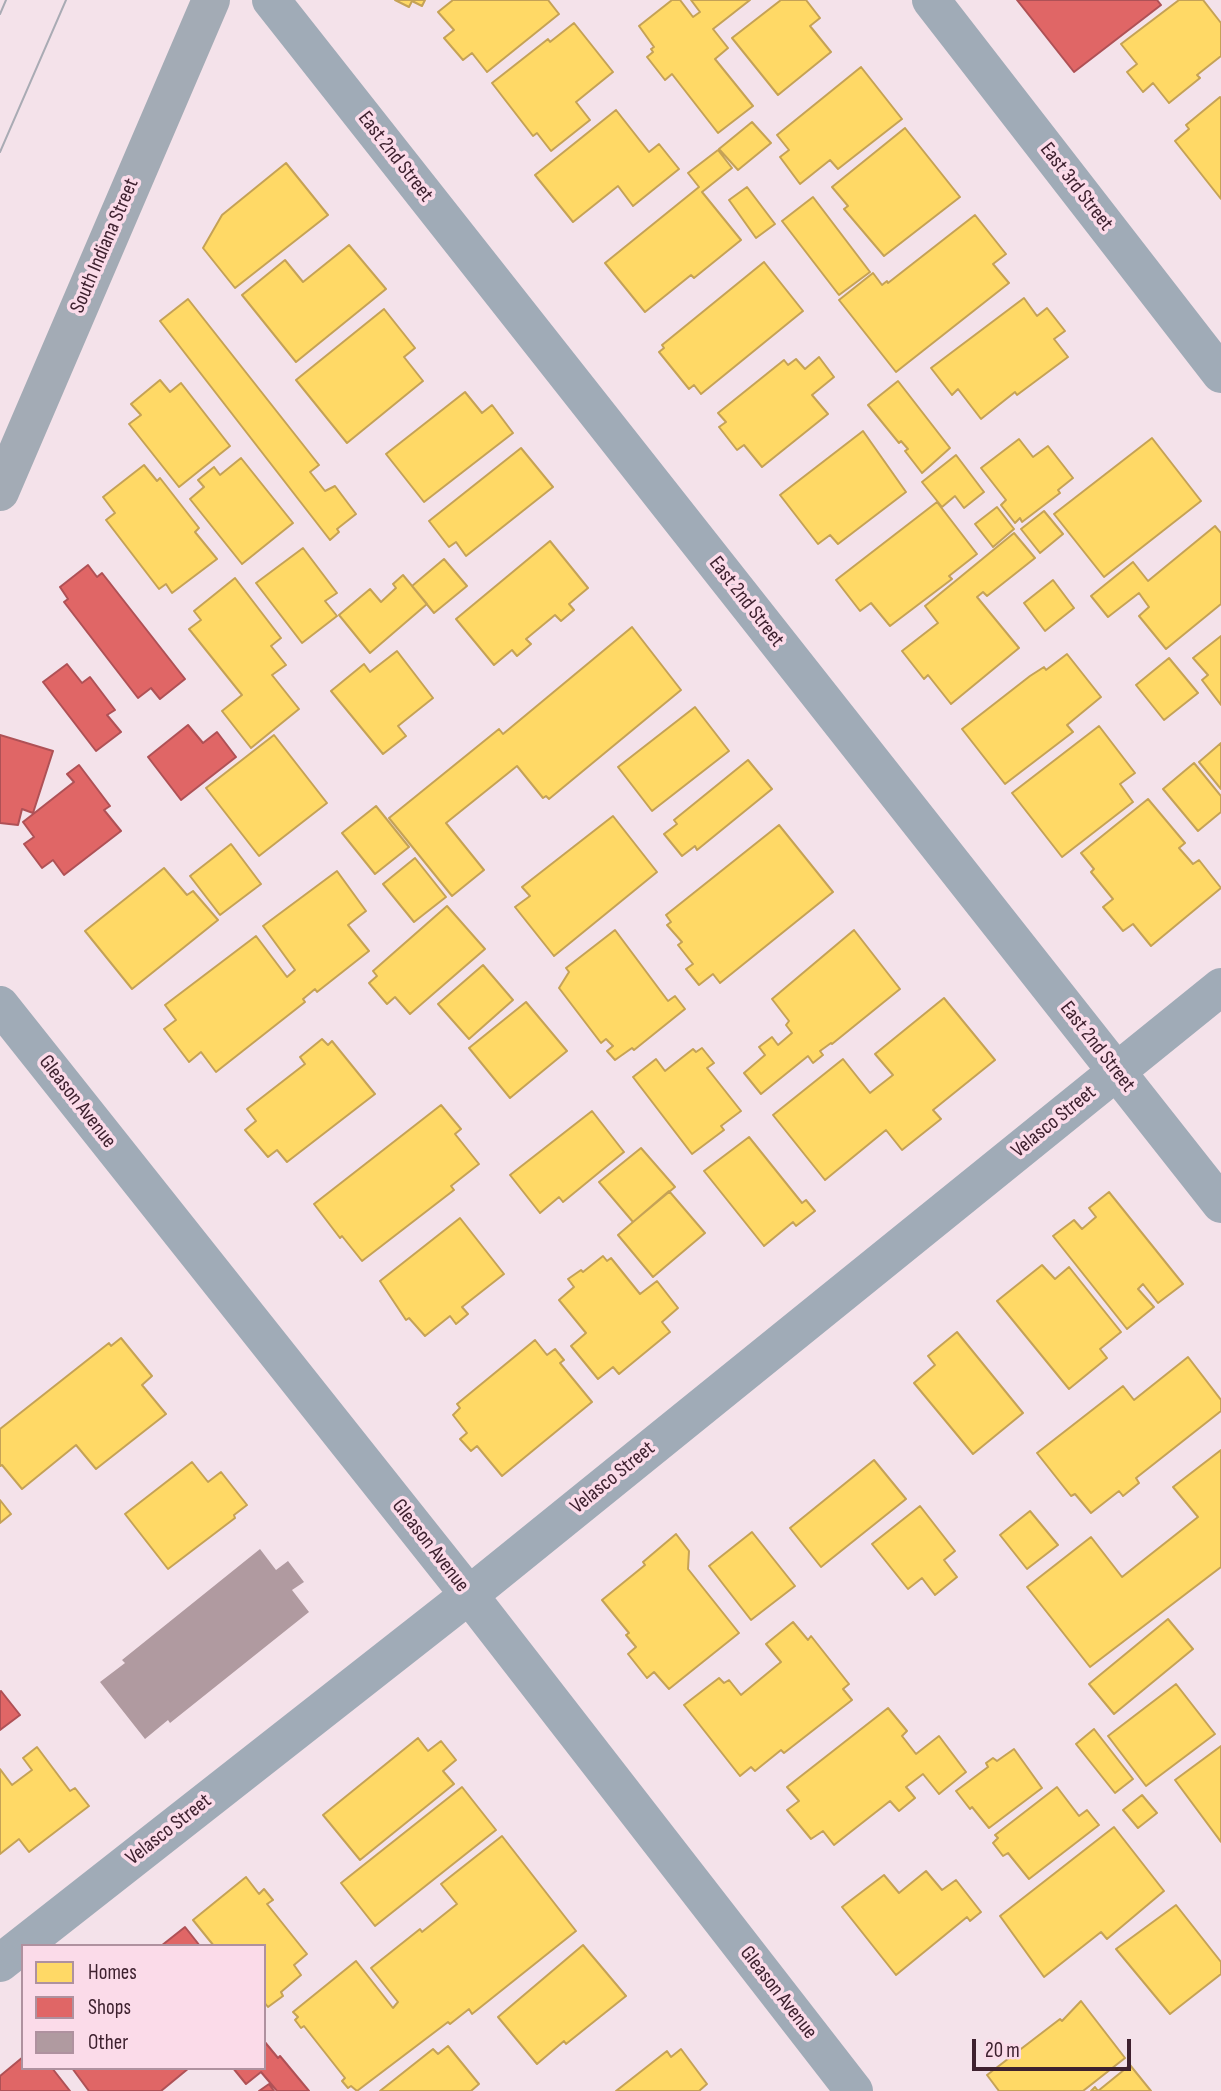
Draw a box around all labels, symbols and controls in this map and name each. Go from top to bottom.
street label: East 2nd Street [352,107,438,207]
street label: East 3rd Street [1034,138,1118,236]
street label: South Indiana Street [65,175,145,317]
street label: East 2nd Street [703,552,789,652]
street label: East 2nd Street [1054,997,1140,1097]
street label: Gleason Avenue [33,1051,121,1153]
street label: Velasco Street [1007,1080,1101,1164]
street label: Velasco Street [566,1436,660,1520]
street label: Gleason Avenue [386,1495,474,1597]
street label: Velasco Street [121,1789,217,1871]
street label: Gleason Avenue [734,1942,822,2044]
legend [21,1944,266,2070]
text: Homes [88,1960,137,1985]
text: Shops [88,1995,131,2020]
scale bar [976,2024,1135,2068]
text: Other [88,2030,128,2055]
text: 20 m [985,2038,1020,2063]

